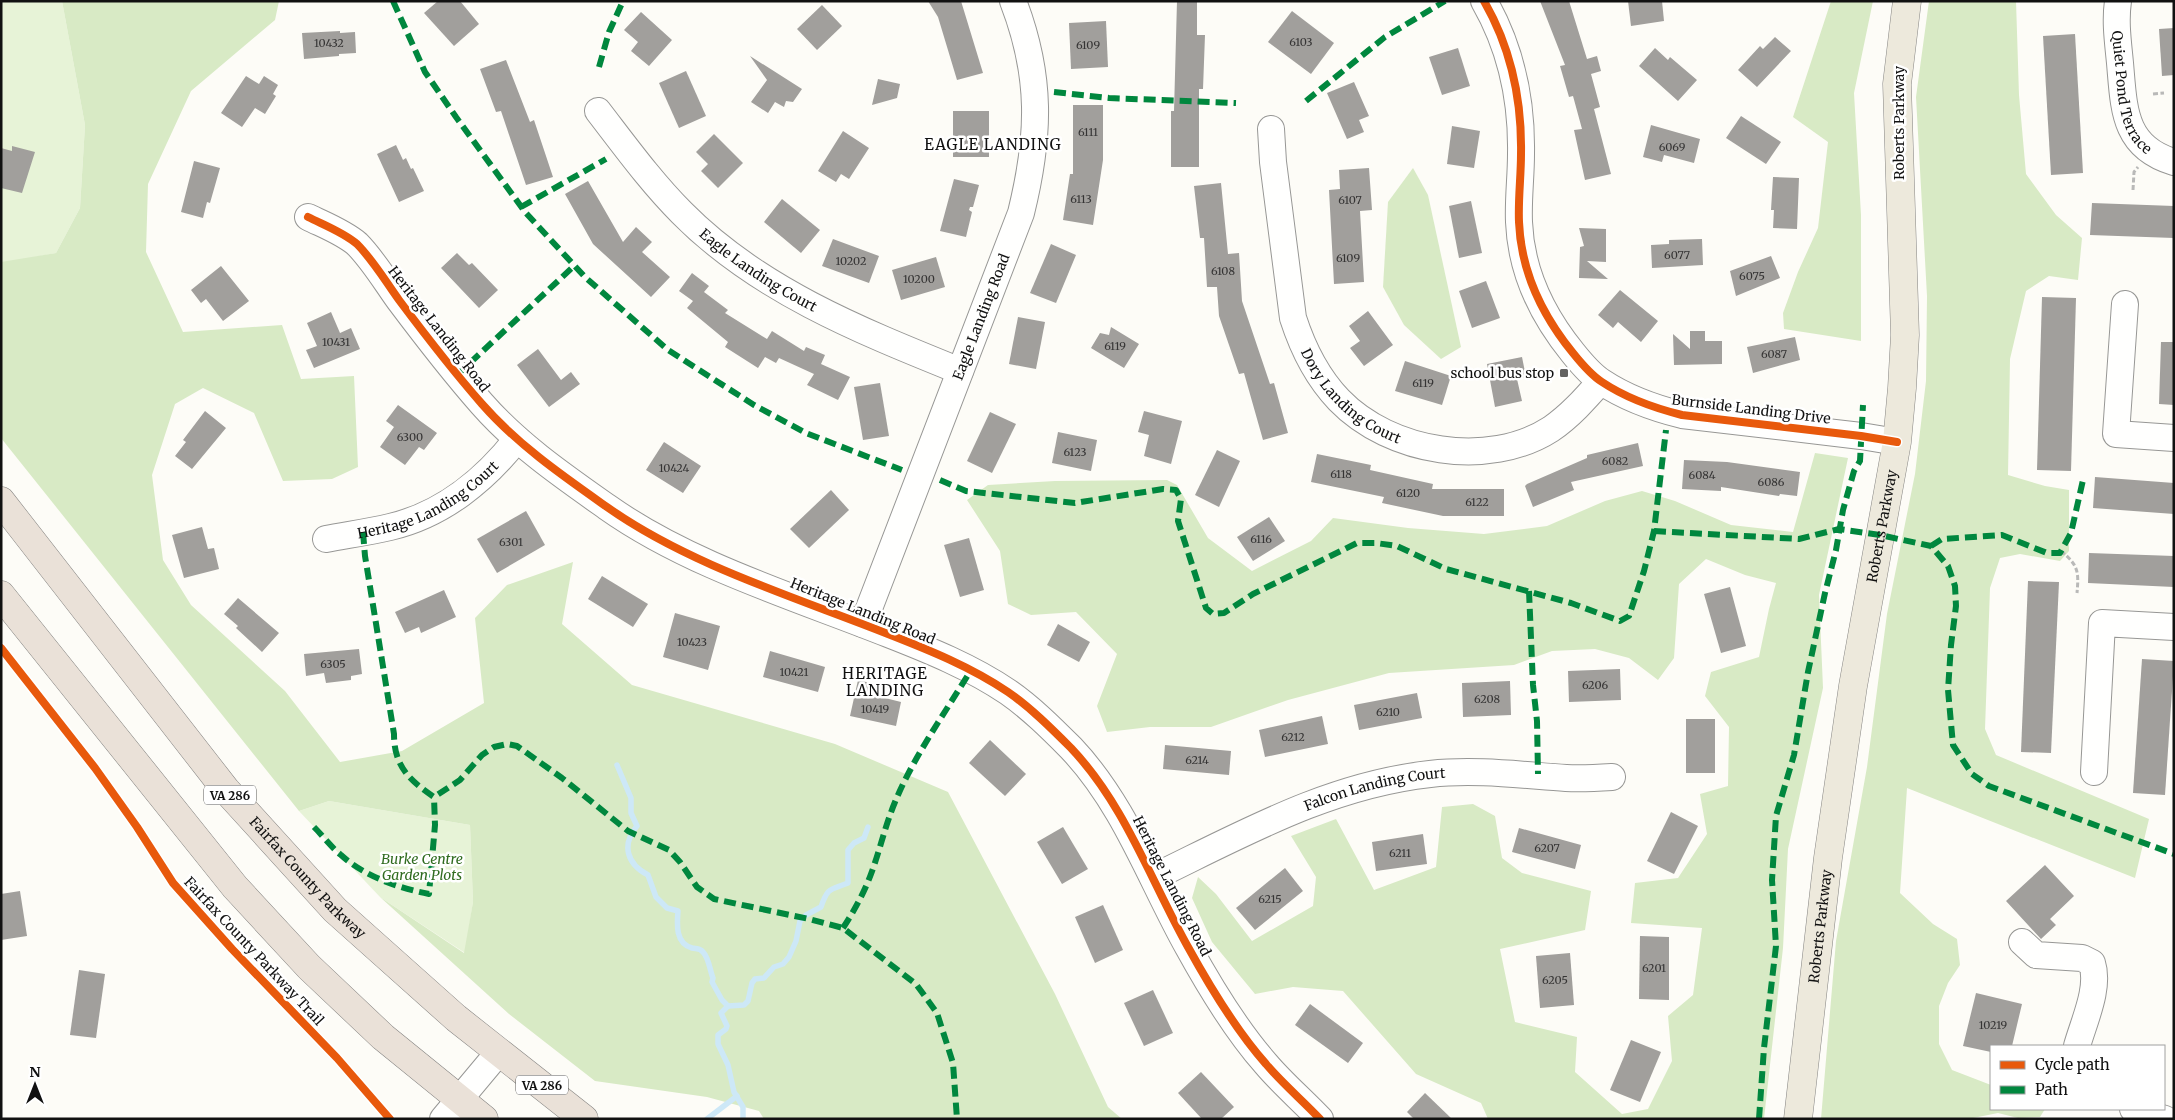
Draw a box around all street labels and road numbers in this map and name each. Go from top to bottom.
street label: Quiet Pond Terrace [2108,30,2156,158]
street label: Roberts Parkway [1890,65,1908,180]
street label: Eagle Landing Court [696,225,821,316]
street label: Eagle Landing Road [949,251,1014,383]
street label: Heritage Landing Road [384,262,494,396]
street label: Dory Landing Court [1297,345,1404,448]
street label: Burnside Landing Drive [1670,390,1832,428]
street label: Heritage Landing Court [356,457,503,542]
street label: Roberts Parkway [1863,467,1901,584]
street label: Heritage Landing Road [788,574,939,649]
street label: Falcon Landing Court [1301,764,1446,815]
road number: VA 286 [204,786,256,804]
street label: Fairfax County Parkway [246,813,370,943]
street label: Heritage Landing Road [1129,813,1215,960]
street label: Roberts Parkway [1805,868,1836,984]
street label: Fairfax County Parkway Trail [180,873,328,1030]
road number: VA 286 [516,1076,568,1094]

